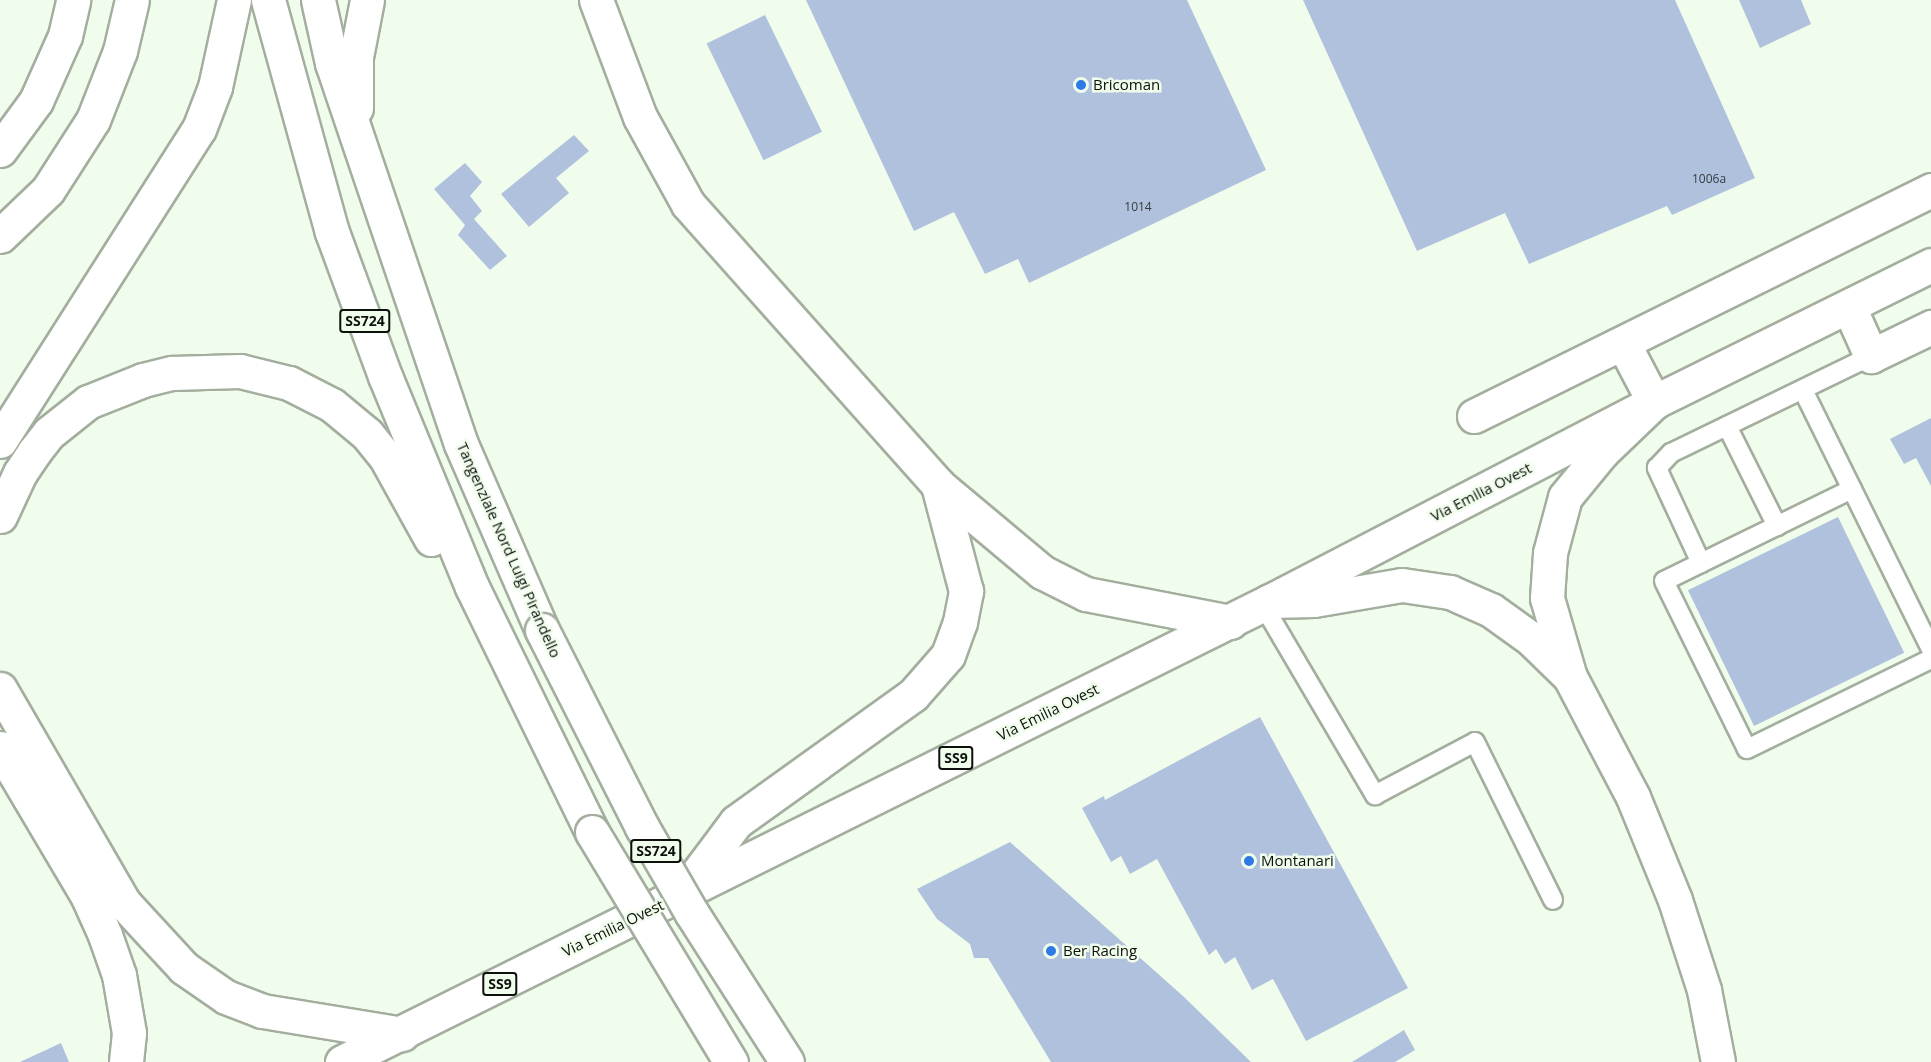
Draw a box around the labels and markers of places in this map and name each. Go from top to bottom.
place label: Bricoman [1093,76,1160,94]
marker: Bricoman [1074,78,1088,92]
place label: Montanari [1261,852,1334,870]
marker: Montanari [1242,854,1256,868]
place label: Ber Racing [1063,942,1137,960]
marker: Ber Racing [1044,944,1058,958]

